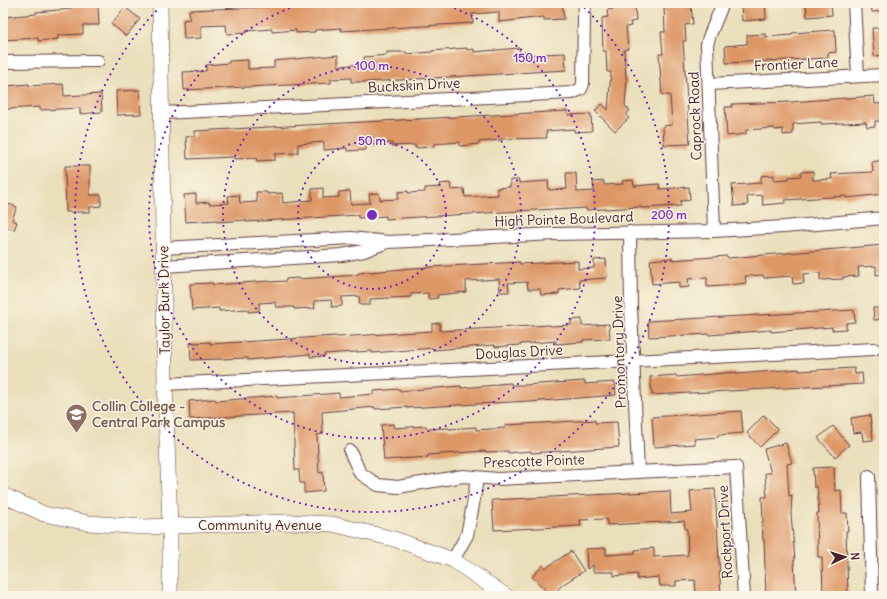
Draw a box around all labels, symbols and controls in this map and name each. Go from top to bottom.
text: 150 m [514,50,547,65]
street label: Frontier Lane [753,53,839,75]
text: 100 m [355,58,389,73]
street label: Caprock Road [684,71,706,161]
street label: Buckskin Drive [367,74,461,96]
text: 50 m [358,133,387,148]
text: 200 m [651,207,687,222]
centre of rings [365,208,379,222]
street label: High Pointe Boulevard [494,208,634,230]
street label: Taylor Burk Drive [154,245,174,355]
street label: Promontory Drive [608,295,630,409]
street label: Douglas Drive [475,341,563,363]
place label: Collin College - Central Park Campus [92,397,226,431]
school or university icon: Collin College - Central Park Campus [64,401,90,434]
street label: Prescotte Pointe [483,450,585,472]
street label: Rockport Drive [714,485,736,579]
street label: Community Avenue [198,516,322,534]
north arrow [825,537,865,577]
text: N [848,552,862,561]

